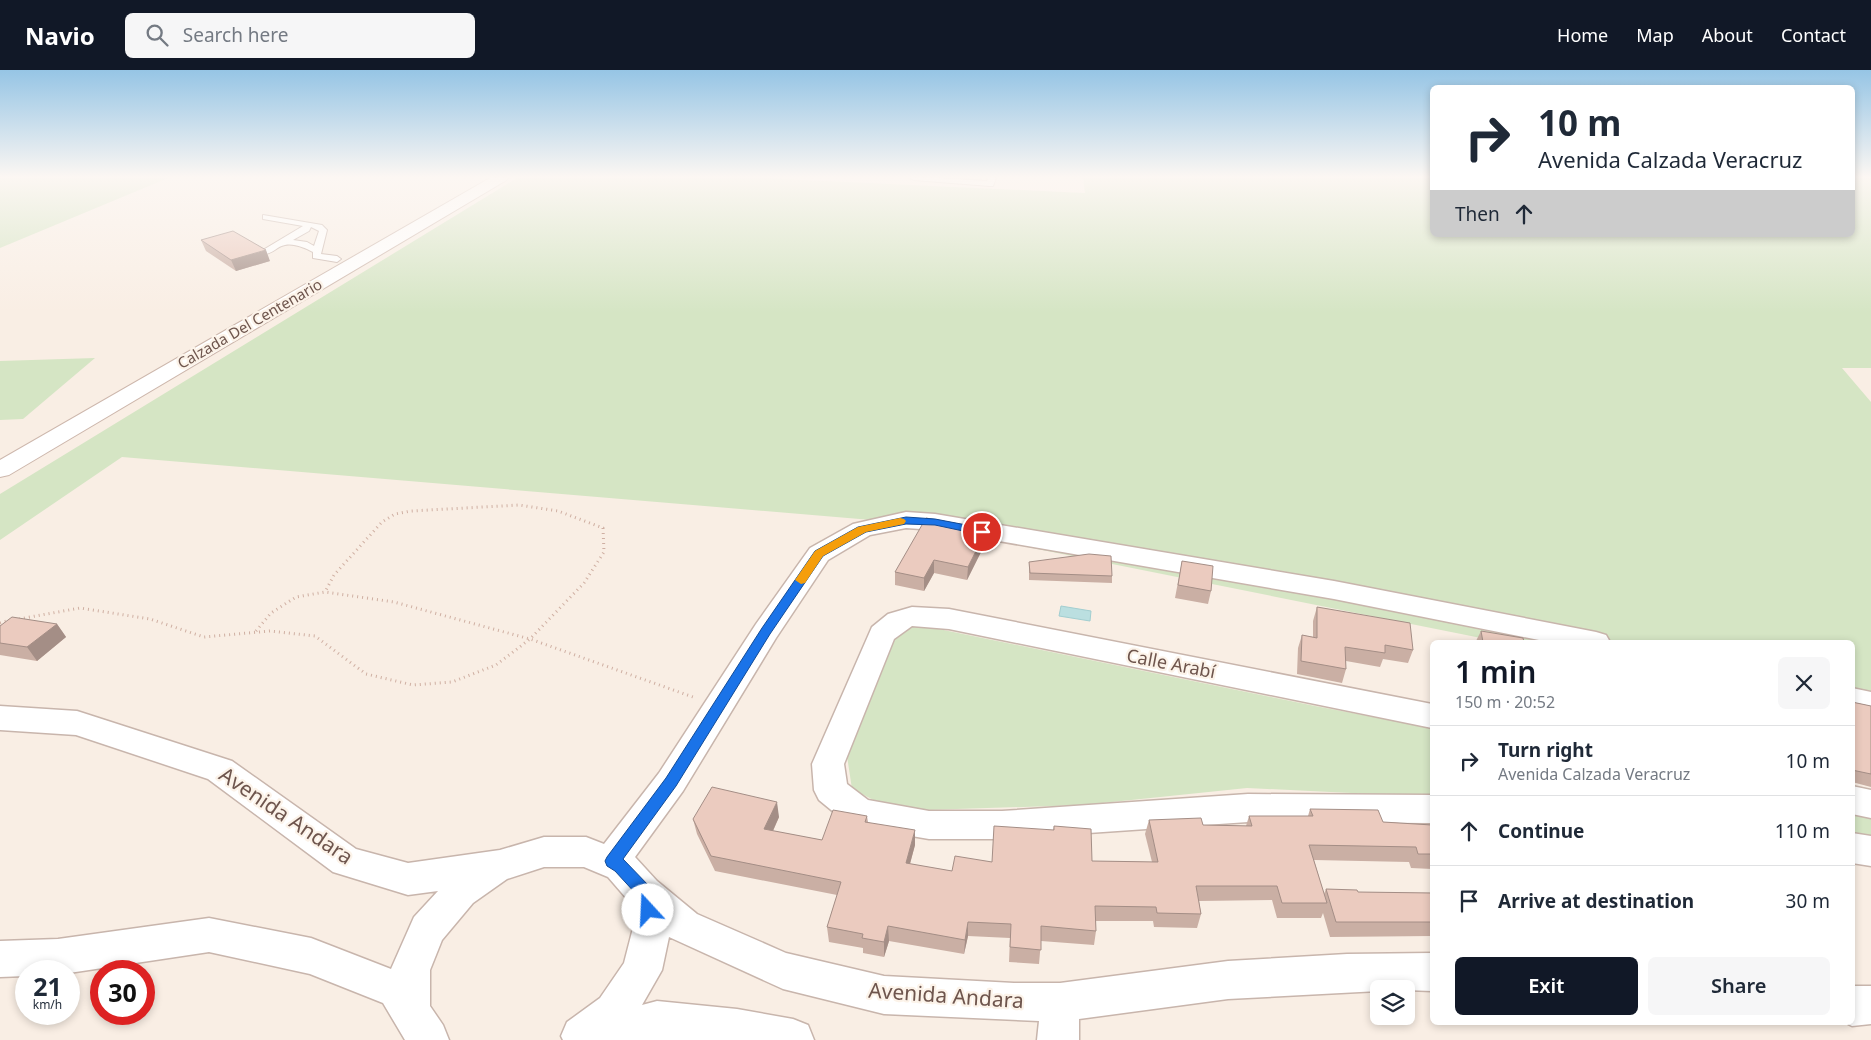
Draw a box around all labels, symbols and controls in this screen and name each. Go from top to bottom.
search box [125,13,475,58]
text: Navio [25,19,95,52]
icon: search [143,21,171,49]
text: Search here [183,22,289,48]
text: Home [1557,23,1608,47]
text: Map [1636,23,1674,47]
text: About [1702,23,1753,47]
text: Contact [1781,23,1846,47]
text: 10 m [1538,99,1621,146]
icon: right [1455,105,1520,170]
text: Avenida Calzada Veracruz [1538,144,1802,174]
icon: ahead [1510,200,1538,228]
text: Then [1455,201,1500,227]
street label: Calzada Del Centenario [174,274,325,373]
pin [961,511,1003,553]
icon: arrive [968,518,996,546]
street label: Calle Arabí [1125,643,1218,683]
text: 1 min [1455,651,1536,692]
button: close [1778,657,1830,709]
text: 150 m · 20:52 [1455,691,1555,713]
text: Turn right [1498,737,1593,763]
icon: right [1455,747,1483,775]
text: 10 m [1786,748,1830,774]
street label: Avenida Andara [214,760,359,870]
text: Avenida Calzada Veracruz [1498,763,1690,785]
icon: ahead [1455,817,1483,845]
text: Continue [1498,818,1584,844]
text: 110 m [1775,818,1830,844]
position arrow [621,883,673,935]
icon: arrive [1455,887,1483,915]
text: Arrive at destination [1498,888,1694,914]
text: 30 m [1786,888,1830,914]
button: Exit [1455,957,1638,1015]
button: Share [1648,957,1830,1015]
speed limit sign: 30 [90,960,155,1025]
text: 21 [33,969,62,1003]
street label: Avenida Andara [867,976,1025,1014]
map controls [1370,980,1415,1025]
button: layers [1370,980,1415,1025]
text: km/h [33,996,62,1013]

